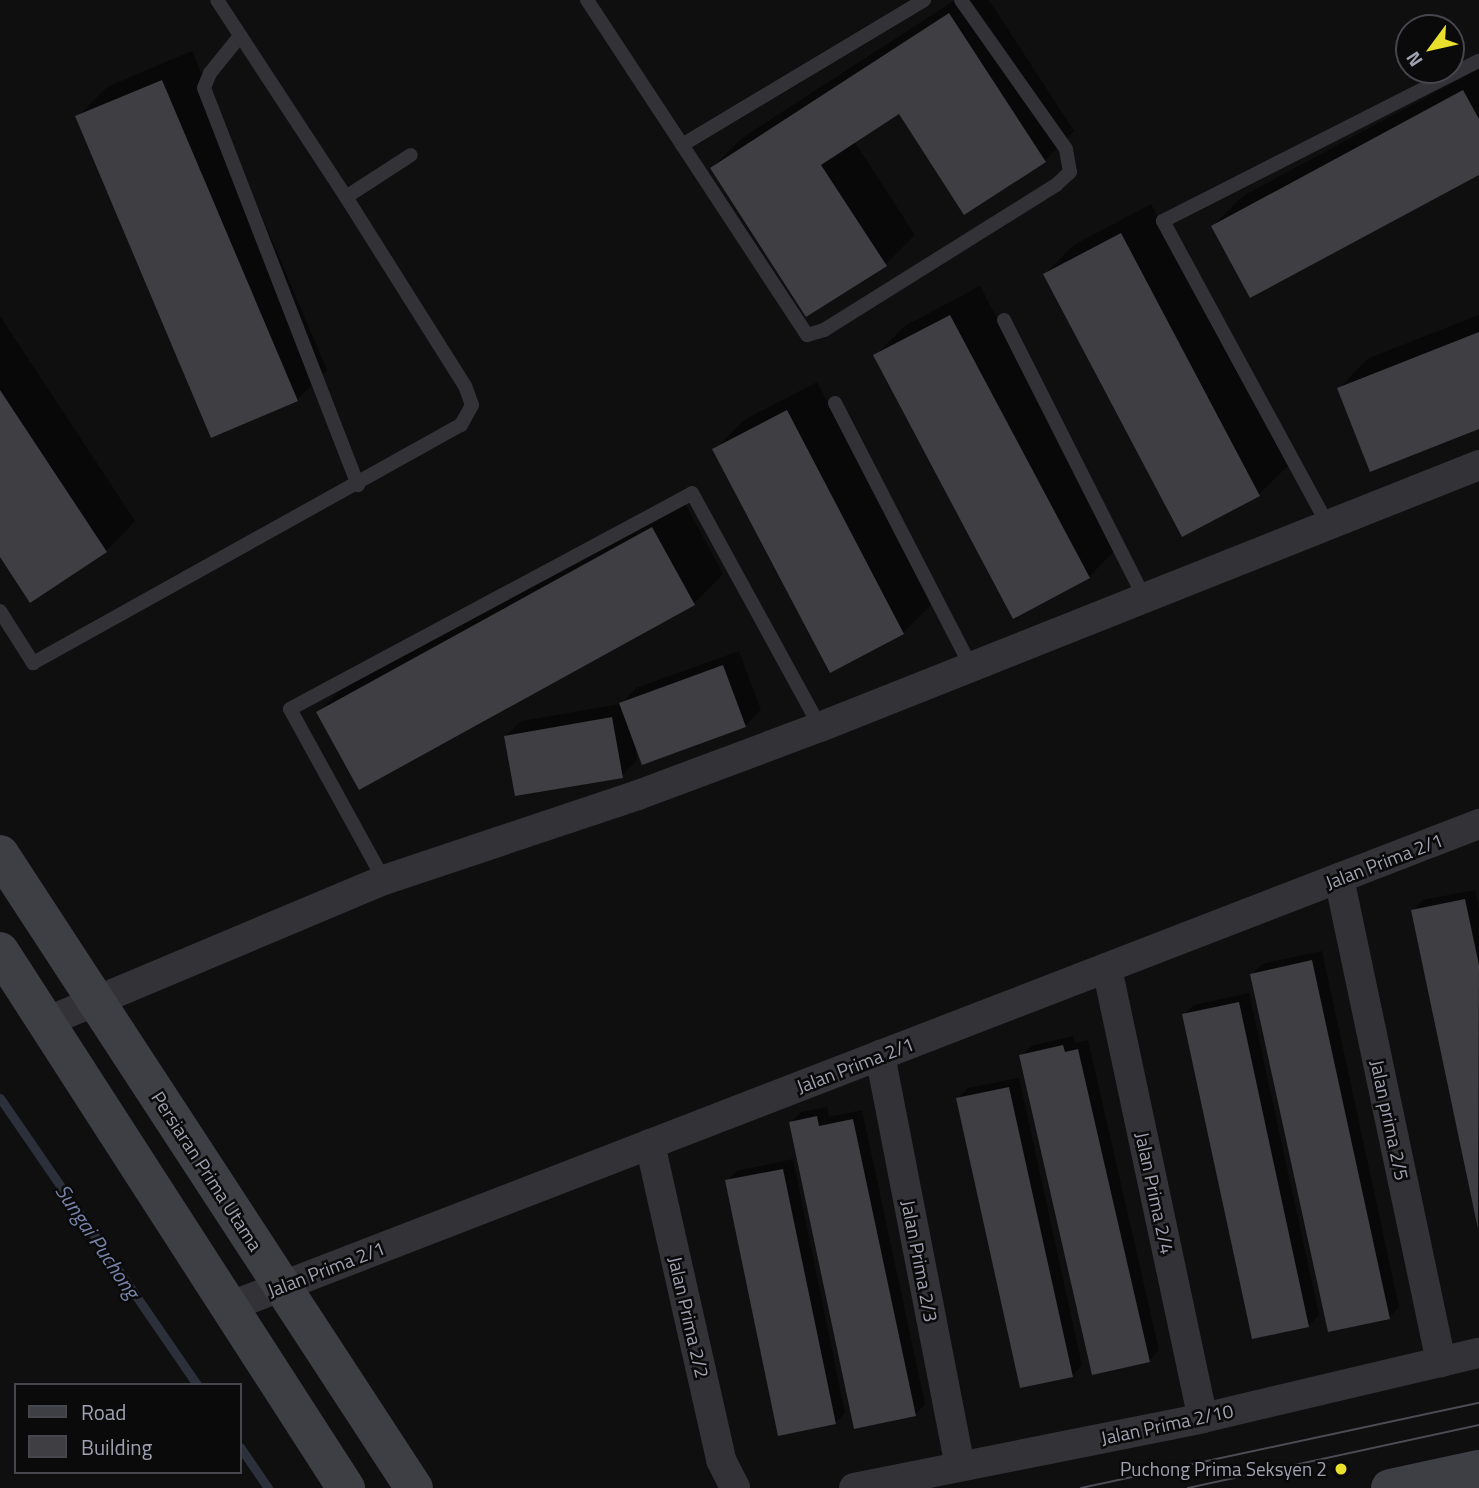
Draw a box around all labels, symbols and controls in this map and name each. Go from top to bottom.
north arrow [1395,14,1465,84]
text: N [1398,46,1429,73]
street label: Jalan Prima 2/1 [1322,828,1446,894]
street label: Jalan Prima 2/1 [793,1032,917,1098]
street label: Jalan prima 2/5 [1366,1058,1414,1182]
street label: Persiaran Prima Utama [147,1087,267,1255]
street label: Jalan Prima 2/4 [1131,1130,1179,1256]
water label: Sungai Puchong [51,1179,145,1303]
street label: Jalan Prima 2/3 [897,1198,943,1324]
street label: Jalan Prima 2/1 [264,1236,388,1302]
street label: Jalan Prima 2/2 [664,1254,714,1380]
legend [14,1383,242,1474]
text: Road [81,1396,126,1428]
street label: Jalan Prima 2/10 [1099,1399,1235,1449]
text: Building [81,1431,152,1463]
place label: Puchong Prima Seksyen 2 [1120,1458,1327,1480]
marker: Puchong Prima Seksyen 2 [1333,1461,1349,1477]

